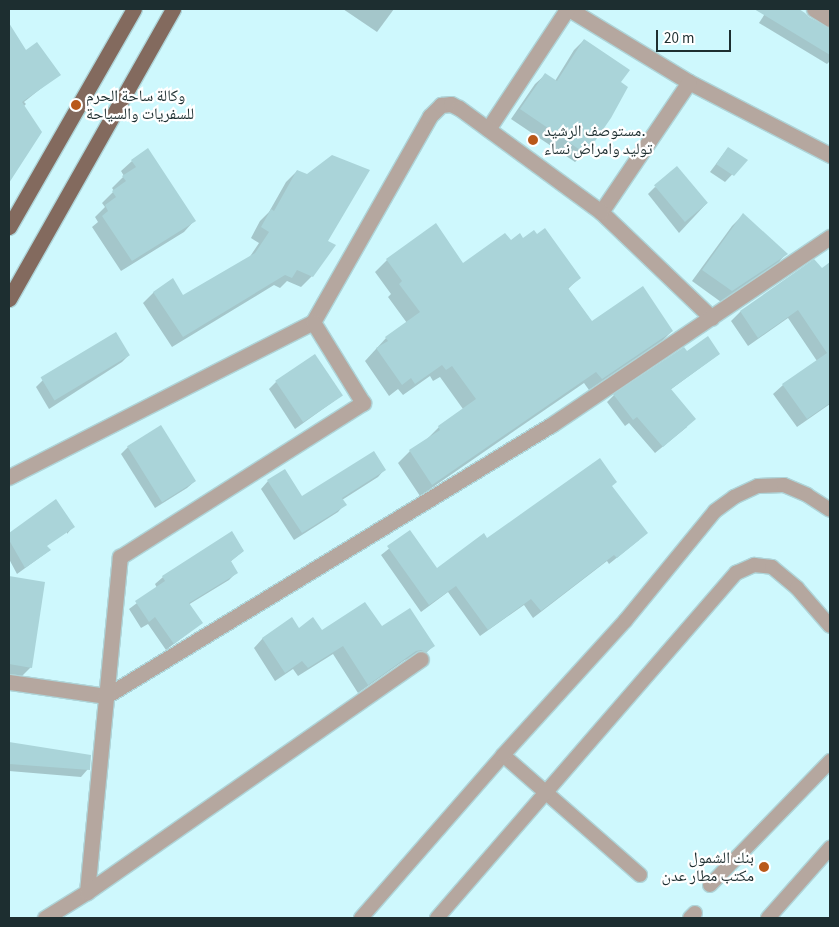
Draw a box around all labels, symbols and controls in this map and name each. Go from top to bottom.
scale bar [659,20,734,52]
text: 20 m [664,28,694,49]
place label: وكالة ساحة الحرم للسفريات والسياحة [86,86,194,124]
marker: وكالة ساحة الحرم للسفريات والسياحة [70,99,82,111]
place label: مستوصف الرشيد. توليد وامراض نساء [544,121,653,159]
marker: مستوصف الرشيد. توليد وامراض نساء [526,133,540,147]
place label: بنك الشمول مكتب مطار عدن [662,848,754,886]
marker: بنك الشمول مكتب مطار عدن [758,861,770,873]

